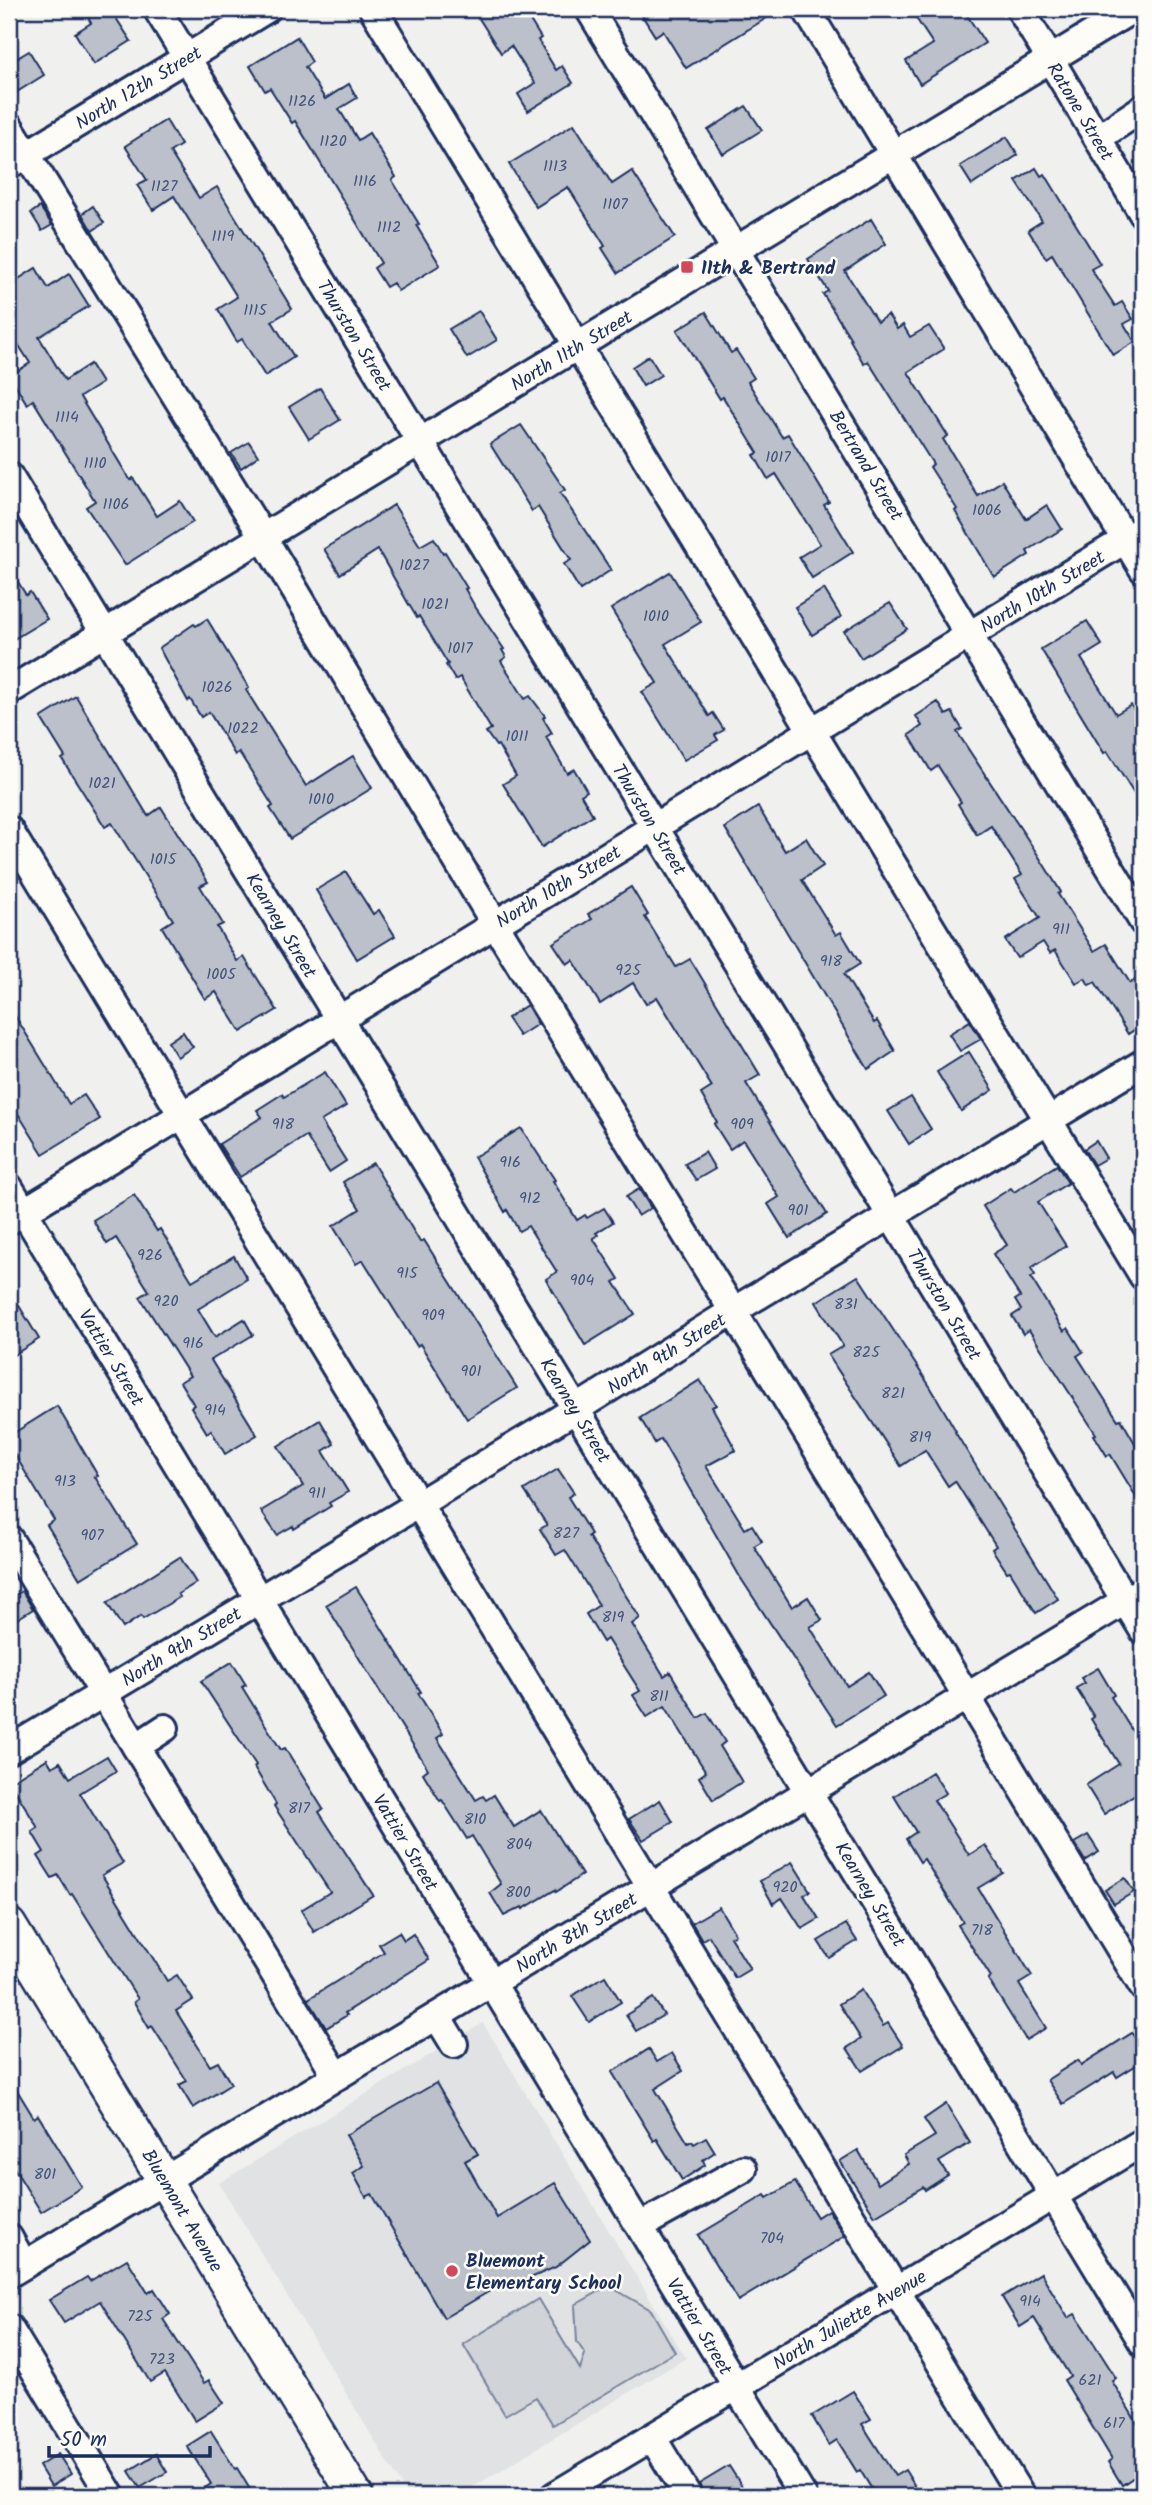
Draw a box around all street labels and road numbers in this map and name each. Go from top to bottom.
street label: North 12th Street [70,39,209,138]
street label: Ratone Street [1038,57,1121,168]
street label: Thurston Street [308,274,399,398]
street label: North 11th Street [505,303,640,400]
street label: Bertrand Street [820,405,911,528]
street label: North 10th Street [975,543,1112,642]
street label: Thurston Street [603,758,694,882]
street label: North 10th Street [491,838,628,937]
street label: Kearney Street [237,868,324,985]
street label: Thurston Street [898,1243,989,1367]
street label: Vattier Street [69,1304,152,1413]
street label: North 9th Street [602,1306,733,1403]
street label: Kearney Street [531,1353,618,1470]
street label: North 9th Street [116,1600,248,1695]
street label: Vattier Street [363,1789,446,1898]
street label: Kearney Street [826,1837,913,1954]
street label: North 8th Street [510,1885,644,1982]
street label: Bluemont Avenue [133,2144,230,2279]
street label: North Juliette Avenue [767,2262,933,2379]
street label: Vattier Street [657,2273,740,2382]

